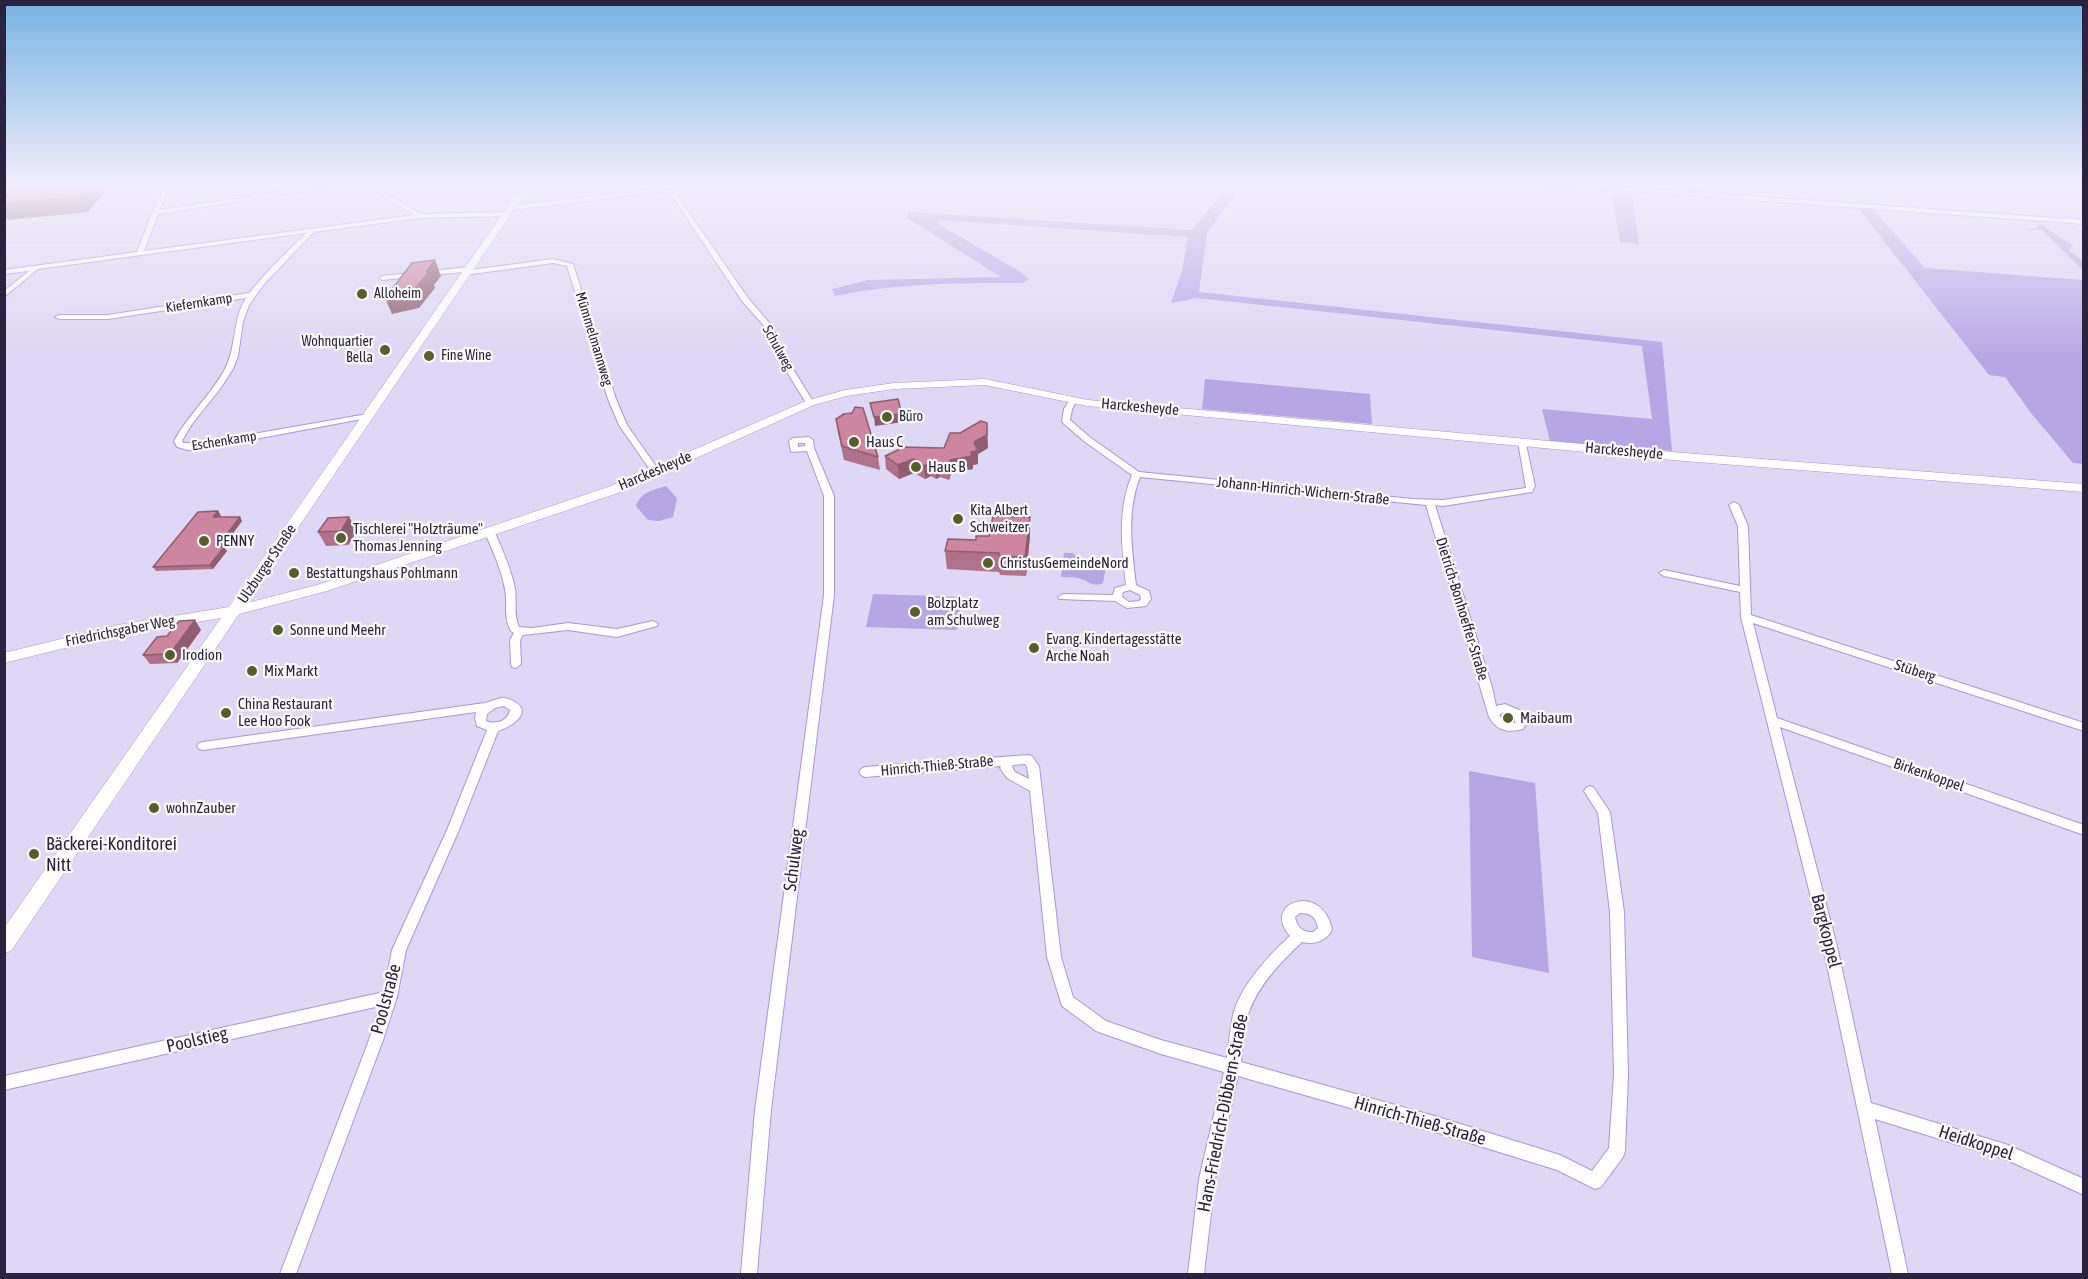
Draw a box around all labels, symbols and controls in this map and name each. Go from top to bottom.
place label: Alloheim [374,286,421,302]
marker: Alloheim [355,287,369,301]
street label: Kiefernkamp [165,289,233,317]
street label: Mümmelmannweg [572,290,616,388]
street label: Schulweg [759,323,797,373]
place label: Wohnquartier Bella [301,334,373,366]
marker: Wohnquartier Bella [378,343,392,357]
place label: Fine Wine [441,348,491,364]
marker: Fine Wine [422,349,436,363]
street label: Harckesheyde [1100,395,1180,419]
place label: Büro [899,409,923,425]
marker: Büro [880,410,894,424]
street label: Eschenkamp [190,428,258,454]
place label: Haus C [866,433,903,451]
marker: Haus C [847,435,861,449]
street label: Harckesheyde [1584,439,1664,463]
street label: Harckesheyde [616,447,694,495]
place label: Haus B [928,458,965,476]
marker: Haus B [909,460,923,474]
street label: Johann-Hinrich-Wichern-Straße [1216,473,1390,509]
place label: Kita Albert Schweitzer [970,501,1029,536]
marker: Kita Albert Schweitzer [951,512,965,526]
place label: Tischlerei "Holzträume" Thomas Jenning [353,520,483,555]
street label: Ulzburger Straße [234,521,300,607]
marker: Tischlerei "Holzträume" Thomas Jenning [334,531,348,545]
place label: PENNY [216,532,254,550]
marker: PENNY [197,534,211,548]
street label: Dietrich-Bonhoeffer-Straße [1432,535,1492,683]
place label: ChristusGemeindeNord [1000,554,1129,572]
marker: ChristusGemeindeNord [981,556,995,570]
place label: Bestattungshaus Pohlmann [306,564,458,582]
marker: Bestattungshaus Pohlmann [287,566,301,580]
place label: Bolzplatz am Schulweg [927,594,999,629]
marker: Bolzplatz am Schulweg [908,605,922,619]
street label: Friedrichsgaber Weg [64,612,176,650]
place label: Sonne und Meehr [290,621,386,639]
marker: Sonne und Meehr [271,623,285,637]
place label: Evang. Kindertagesstätte Arche Noah [1046,630,1182,665]
marker: Evang. Kindertagesstätte Arche Noah [1027,641,1041,655]
place label: Irodion [182,646,222,664]
marker: Irodion [163,648,177,662]
street label: Stüberg [1892,656,1938,686]
place label: Mix Markt [264,662,318,680]
marker: Mix Markt [245,664,259,678]
place label: China Restaurant Lee Hoo Fook [238,695,333,730]
marker: China Restaurant Lee Hoo Fook [219,706,233,720]
place label: Maibaum [1520,709,1573,727]
marker: Maibaum [1501,711,1515,725]
street label: Hinrich-Thieß-Straße [880,752,994,780]
street label: Birkenkoppel [1891,754,1967,796]
place label: wohnZauber [166,799,236,817]
marker: wohnZauber [147,801,161,815]
street label: Schulweg [779,828,809,892]
place label: Bäckerei-Konditorei Nitt [46,833,177,876]
marker: Bäckerei-Konditorei Nitt [27,847,41,861]
street label: Bargkoppel [1806,892,1846,970]
street label: Poolstraße [366,962,406,1036]
street label: Hans-Friedrich-Dibbern-Straße [1193,1012,1253,1214]
street label: Poolstieg [164,1023,230,1057]
street label: Hinrich-Thieß-Straße [1352,1092,1488,1150]
street label: Heidkoppel [1936,1121,2016,1165]

